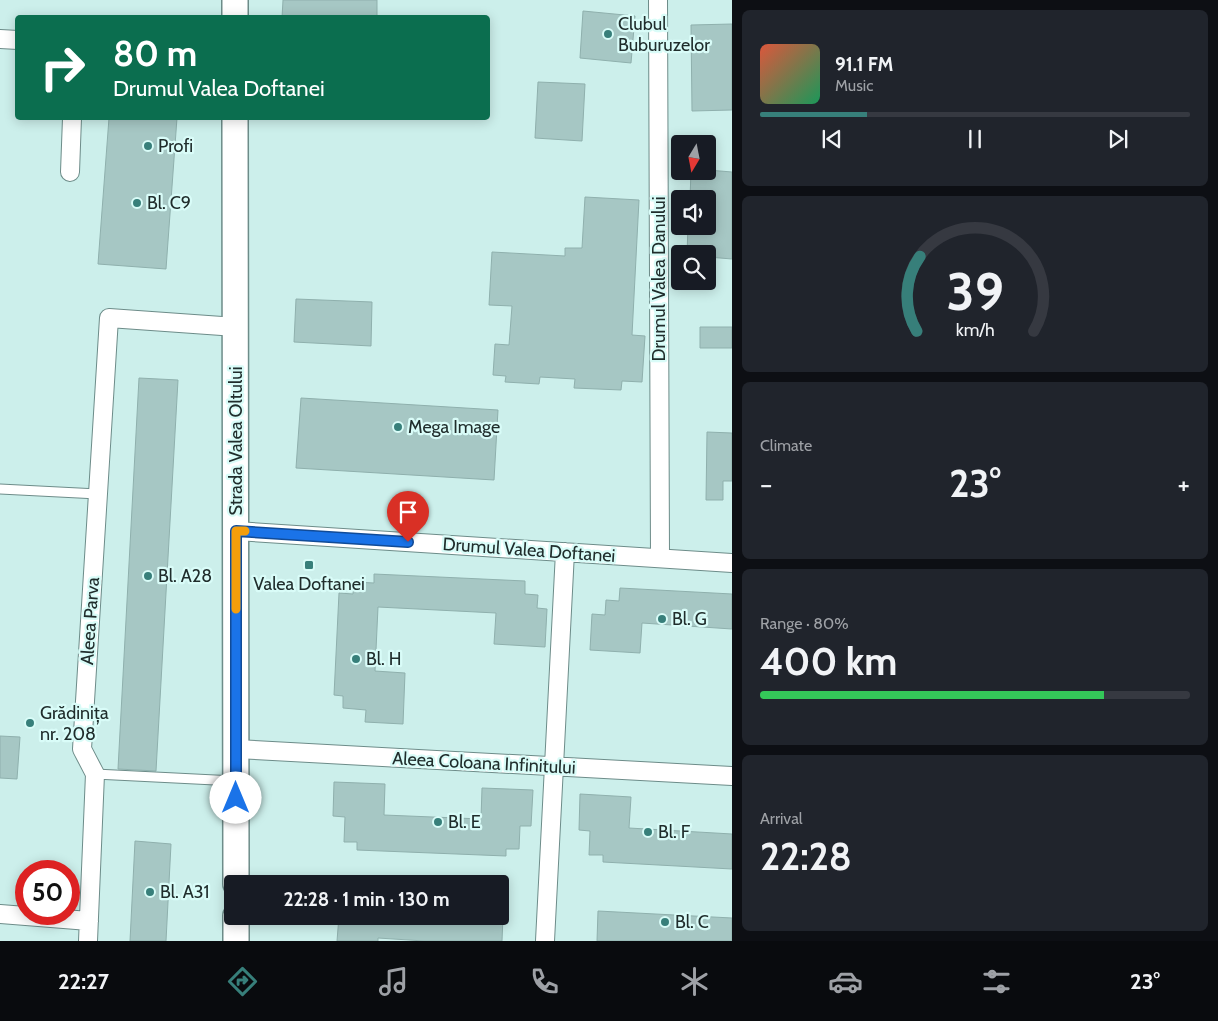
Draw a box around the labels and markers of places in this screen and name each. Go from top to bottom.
place label: Clubul Buburuzelor [618,13,710,56]
marker: Clubul Buburuzelor [602,28,614,40]
place label: Profi [158,135,193,157]
marker: Profi [142,140,154,152]
place label: Bl. C9 [147,192,191,214]
marker: Bl. C9 [131,197,143,209]
place label: Mega Image [408,416,500,438]
marker: Mega Image [392,421,404,433]
pin [387,491,429,542]
marker: Valea Doftanei [303,559,315,571]
place label: Bl. A28 [158,565,212,587]
marker: Bl. A28 [142,570,154,582]
place label: Valea Doftanei [253,573,365,595]
place label: Bl. G [672,608,707,630]
marker: Bl. G [656,613,668,625]
place label: Bl. H [366,648,401,670]
marker: Bl. H [350,653,362,665]
place label: Grădinița nr. 208 [40,702,109,745]
marker: Grădinița nr. 208 [24,717,36,729]
place label: Bl. E [448,811,481,833]
marker: Bl. E [432,816,444,828]
place label: Bl. F [658,821,691,843]
marker: Bl. F [642,826,654,838]
place label: Bl. A31 [160,881,209,903]
marker: Bl. A31 [144,886,156,898]
place label: Bl. C [675,911,709,933]
marker: Bl. C [659,916,671,928]

